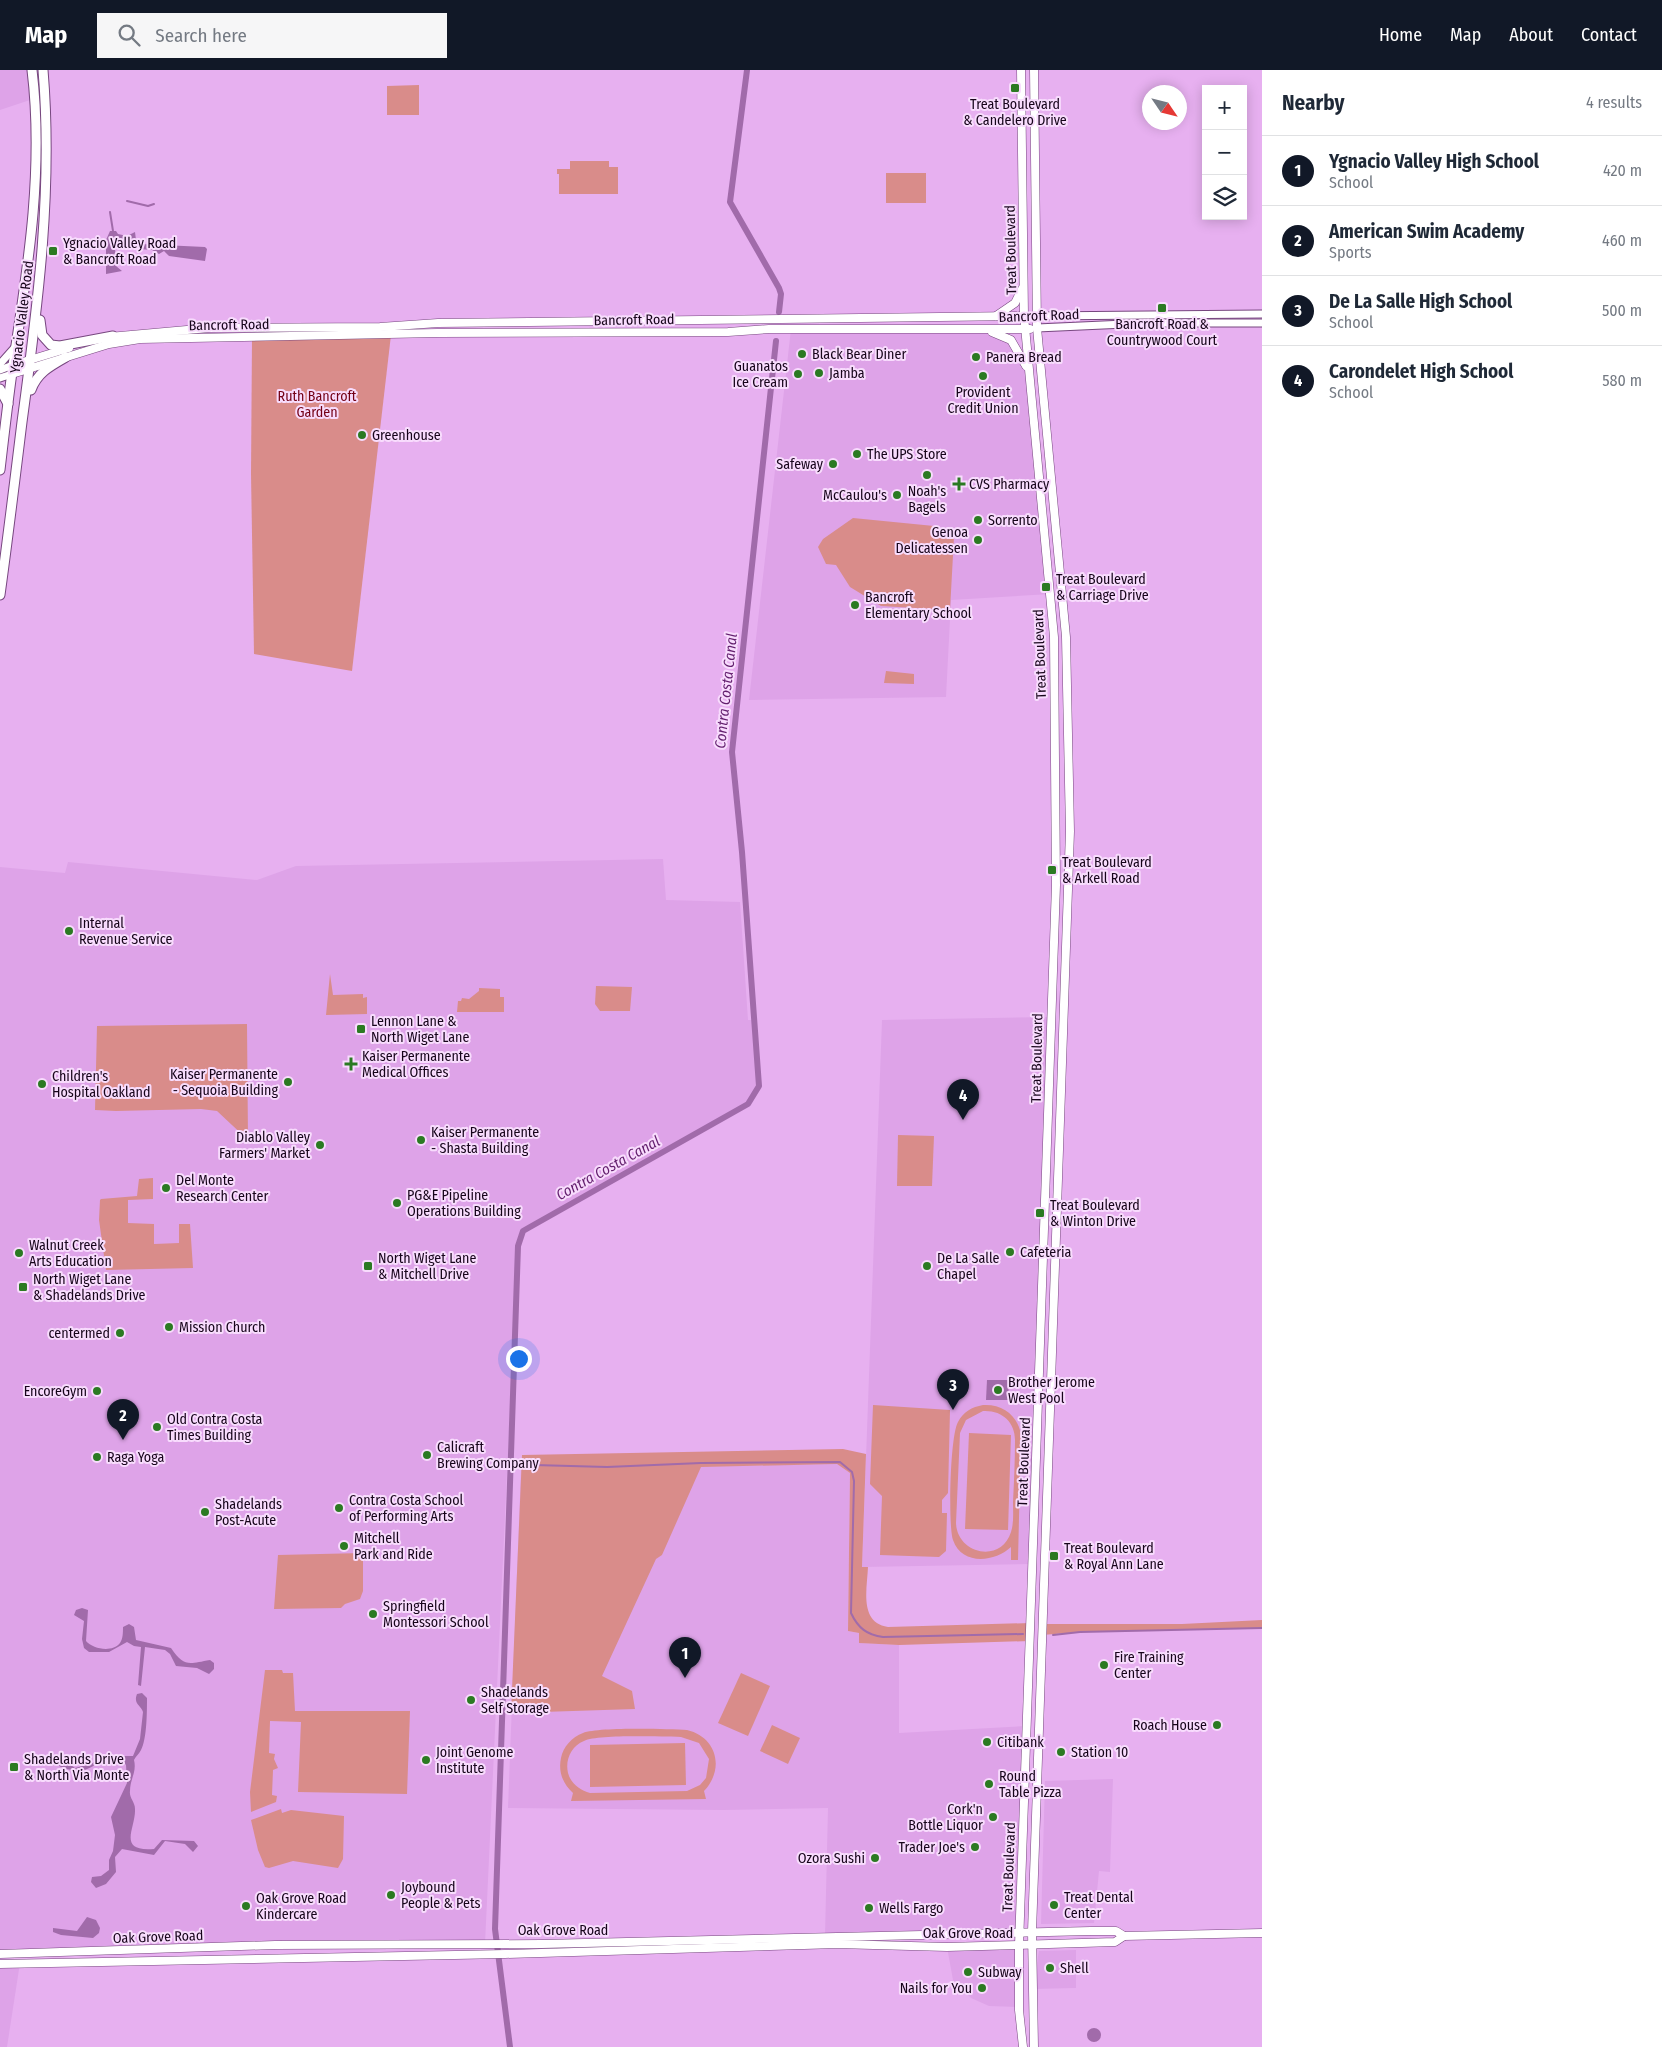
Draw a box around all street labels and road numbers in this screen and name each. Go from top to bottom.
street label: Treat Boulevard [1002,205,1020,295]
street label: Ygnacio Valley Road [7,260,37,374]
street label: Bancroft Road [998,306,1080,326]
street label: Bancroft Road [593,311,675,329]
street label: Bancroft Road [188,316,270,334]
street label: Treat Boulevard [1030,609,1050,699]
street label: Treat Boulevard [1028,1013,1046,1103]
street label: Treat Boulevard [1014,1417,1034,1507]
street label: Treat Boulevard [999,1822,1019,1912]
street label: Oak Grove Road [518,1922,608,1939]
street label: Oak Grove Road [923,1925,1013,1942]
street label: Oak Grove Road [112,1927,204,1947]

